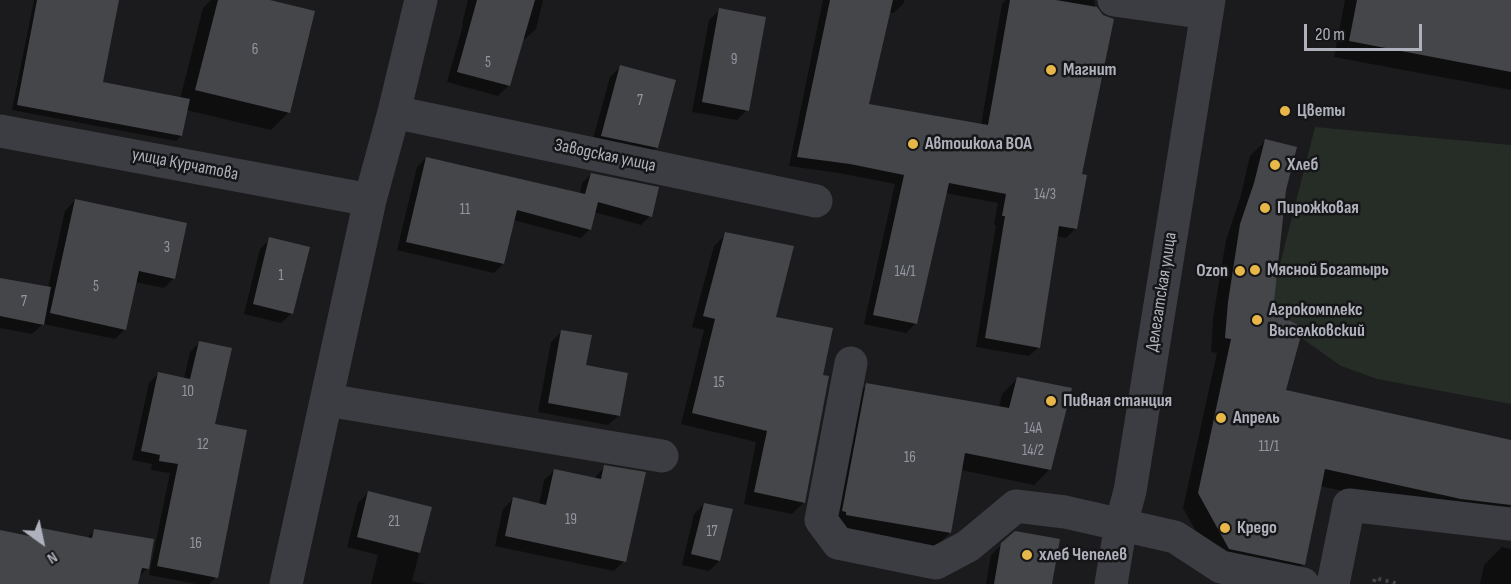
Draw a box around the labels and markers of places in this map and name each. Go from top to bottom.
place label: Магнит [1063,59,1116,81]
marker: Магнит [1044,63,1058,77]
place label: Цветы [1297,100,1345,122]
marker: Цветы [1278,104,1292,118]
place label: Автошкола ВОА [925,133,1032,155]
marker: Автошкола ВОА [906,137,920,151]
place label: Хлеб [1287,154,1318,176]
marker: Хлеб [1268,158,1282,172]
place label: Пирожковая [1277,197,1359,219]
marker: Пирожковая [1258,201,1272,215]
place label: Мясной Богатырь [1267,259,1389,281]
place label: Ozon [1196,260,1228,282]
marker: Мясной Богатырь [1248,263,1262,277]
marker: Ozon [1233,264,1247,278]
place label: Агрокомплекс Выселковский [1269,299,1365,342]
marker: Агрокомплекс Выселковский [1250,313,1264,327]
place label: Пивная станция [1063,390,1172,412]
marker: Пивная станция [1044,394,1058,408]
place label: Апрель [1233,407,1280,429]
marker: Апрель [1214,411,1228,425]
place label: Кредо [1237,517,1277,539]
marker: Кредо [1218,521,1232,535]
place label: хлеб Чепелев [1039,544,1127,566]
marker: хлеб Чепелев [1020,548,1034,562]

